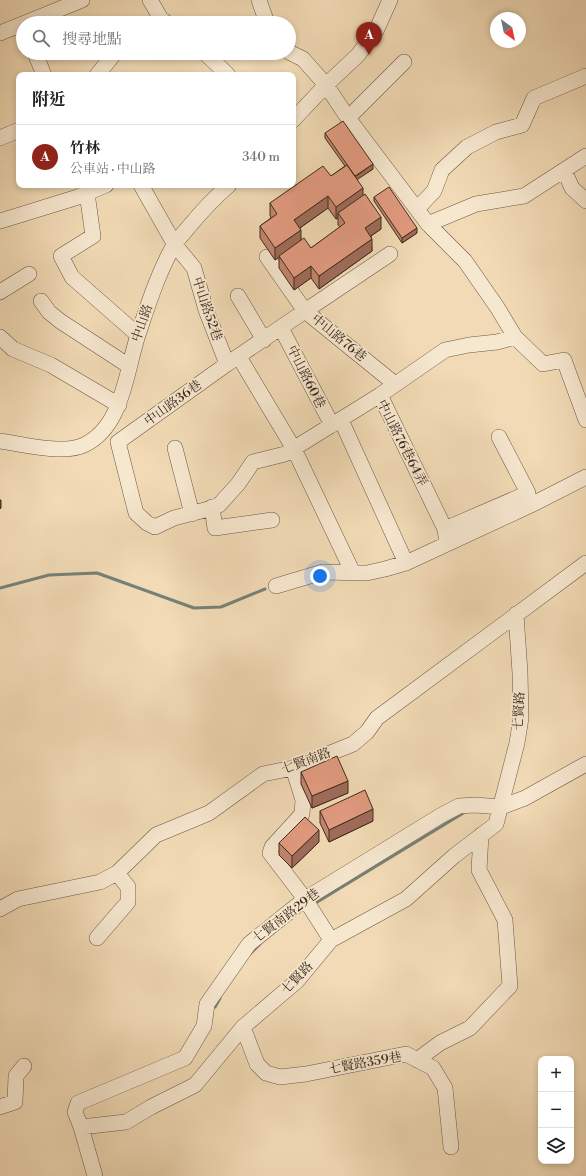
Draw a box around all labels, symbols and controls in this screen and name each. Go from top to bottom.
north arrow [490,12,526,48]
search box [16,16,296,60]
pin: A [356,22,382,55]
icon: search [30,27,52,49]
text: 搜尋地點 [62,30,122,49]
text: 附近 [32,89,66,111]
text: 竹林 [70,139,100,158]
text: A [40,149,50,165]
text: 340 m [242,149,280,165]
text: 公車站 · 中山路 [70,161,156,177]
street label: 中山路52巷 [189,275,225,343]
street label: 中山路 [128,302,156,344]
street label: 中山路76巷 [308,311,370,365]
street label: 中山路60巷 [283,343,329,411]
street label: 中山路36巷 [141,377,205,429]
street label: 中山路76巷64弄 [373,397,431,489]
your location [310,566,330,586]
street label: 七賢路 [510,691,528,731]
street label: 七賢南路 [279,745,333,777]
street label: 七賢南路29巷 [249,885,323,947]
street label: 七賢路 [278,958,316,998]
street label: 七賢路359巷 [327,1049,403,1077]
map controls [538,1056,574,1164]
button: + [538,1056,574,1092]
button: − [538,1092,574,1128]
button: layers [538,1128,574,1164]

